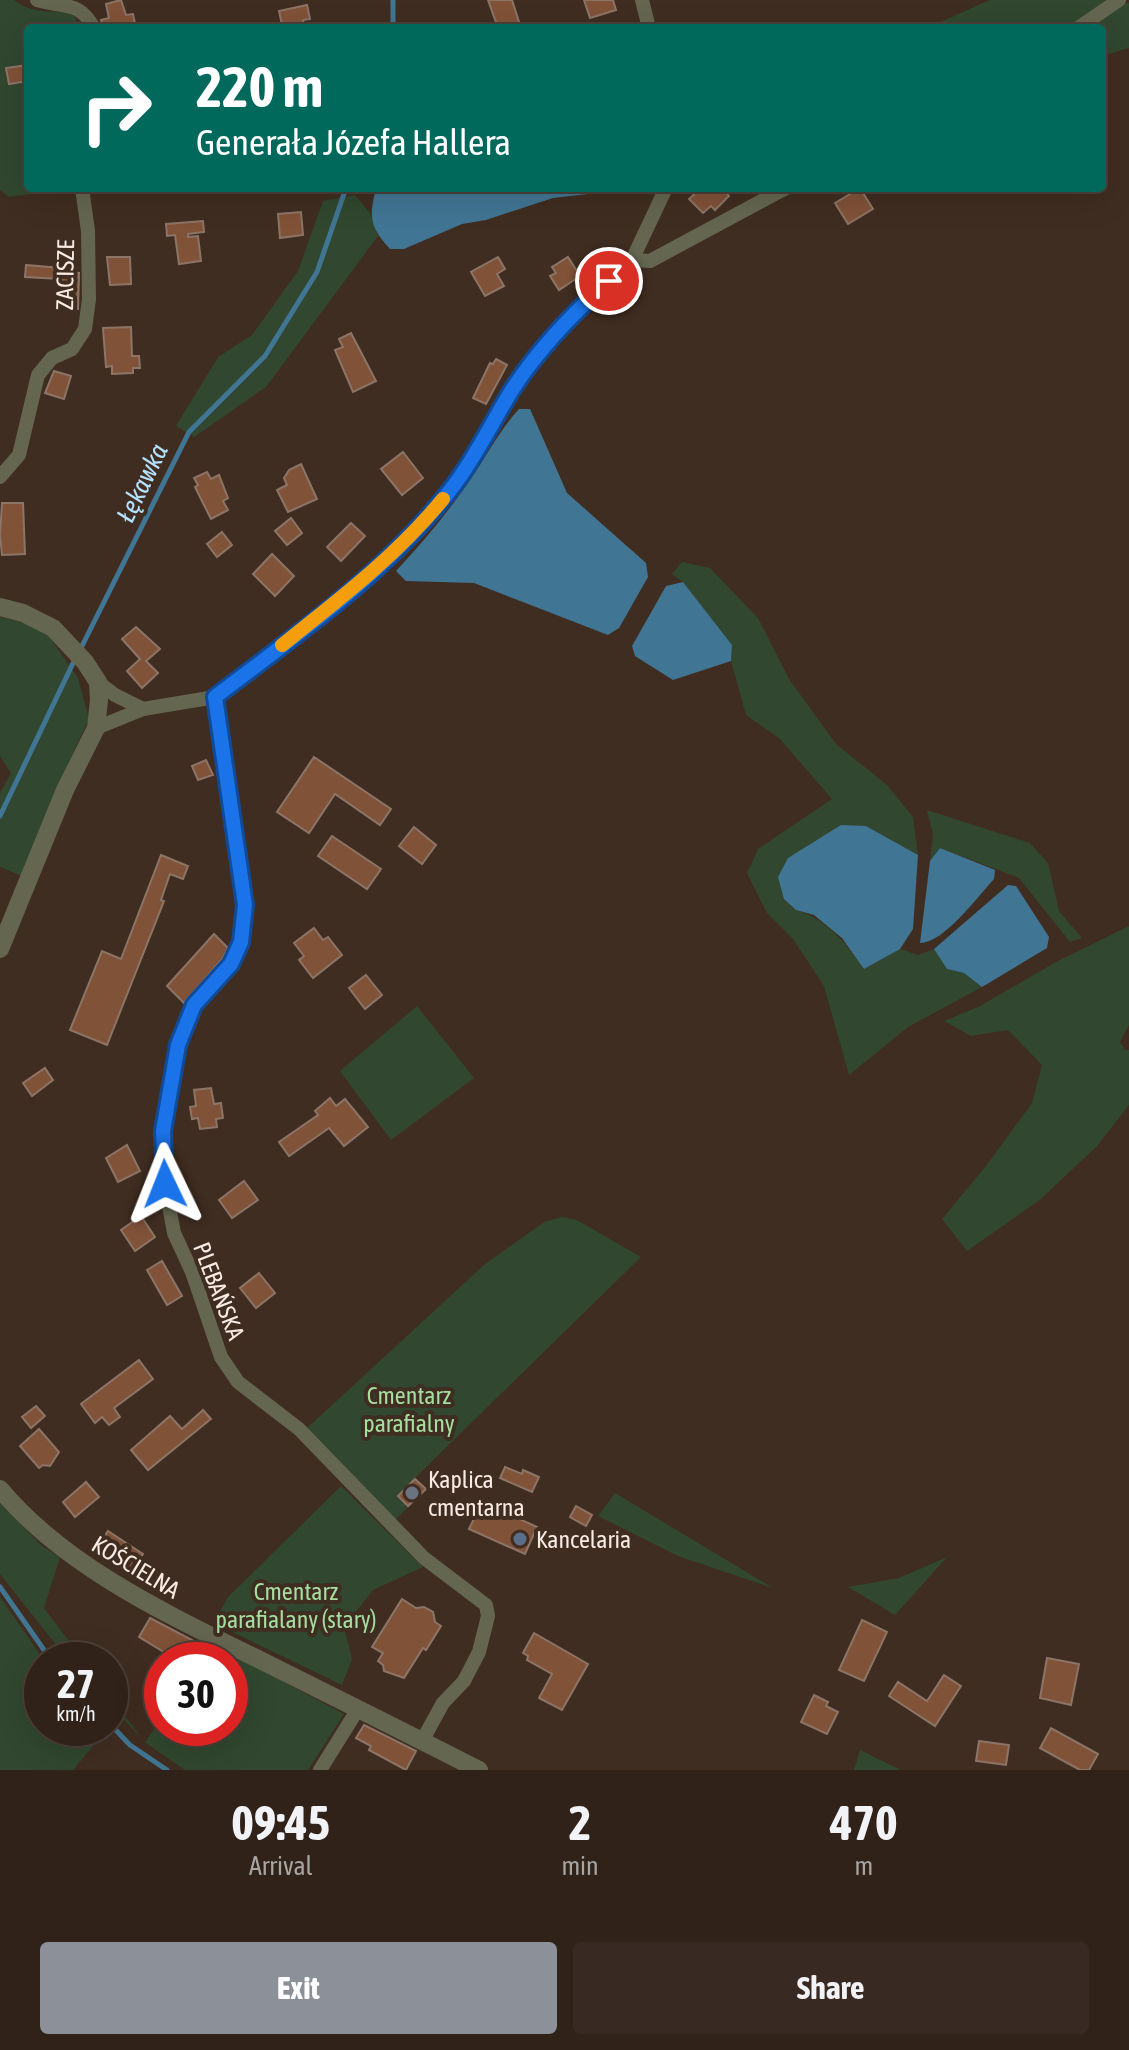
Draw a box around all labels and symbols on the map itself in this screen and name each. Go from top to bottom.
street label: ZACISZE [51,239,79,311]
pin [575,247,643,315]
water label: Łękawka [110,439,174,527]
position arrow [123,1142,207,1226]
street label: PLEBAŃSKA [188,1238,250,1344]
park label: Cmentarz parafialny [363,1382,455,1437]
place label: Kaplica cmentarna [428,1466,525,1521]
marker: Kaplica cmentarna [403,1484,421,1502]
place label: Kancelaria [536,1526,631,1553]
street label: KOŚCIELNA [87,1530,185,1604]
marker: Kancelaria [511,1530,529,1548]
park label: Cmentarz parafialany (stary) [216,1578,376,1633]
speed limit sign: 30 [144,1642,248,1746]

